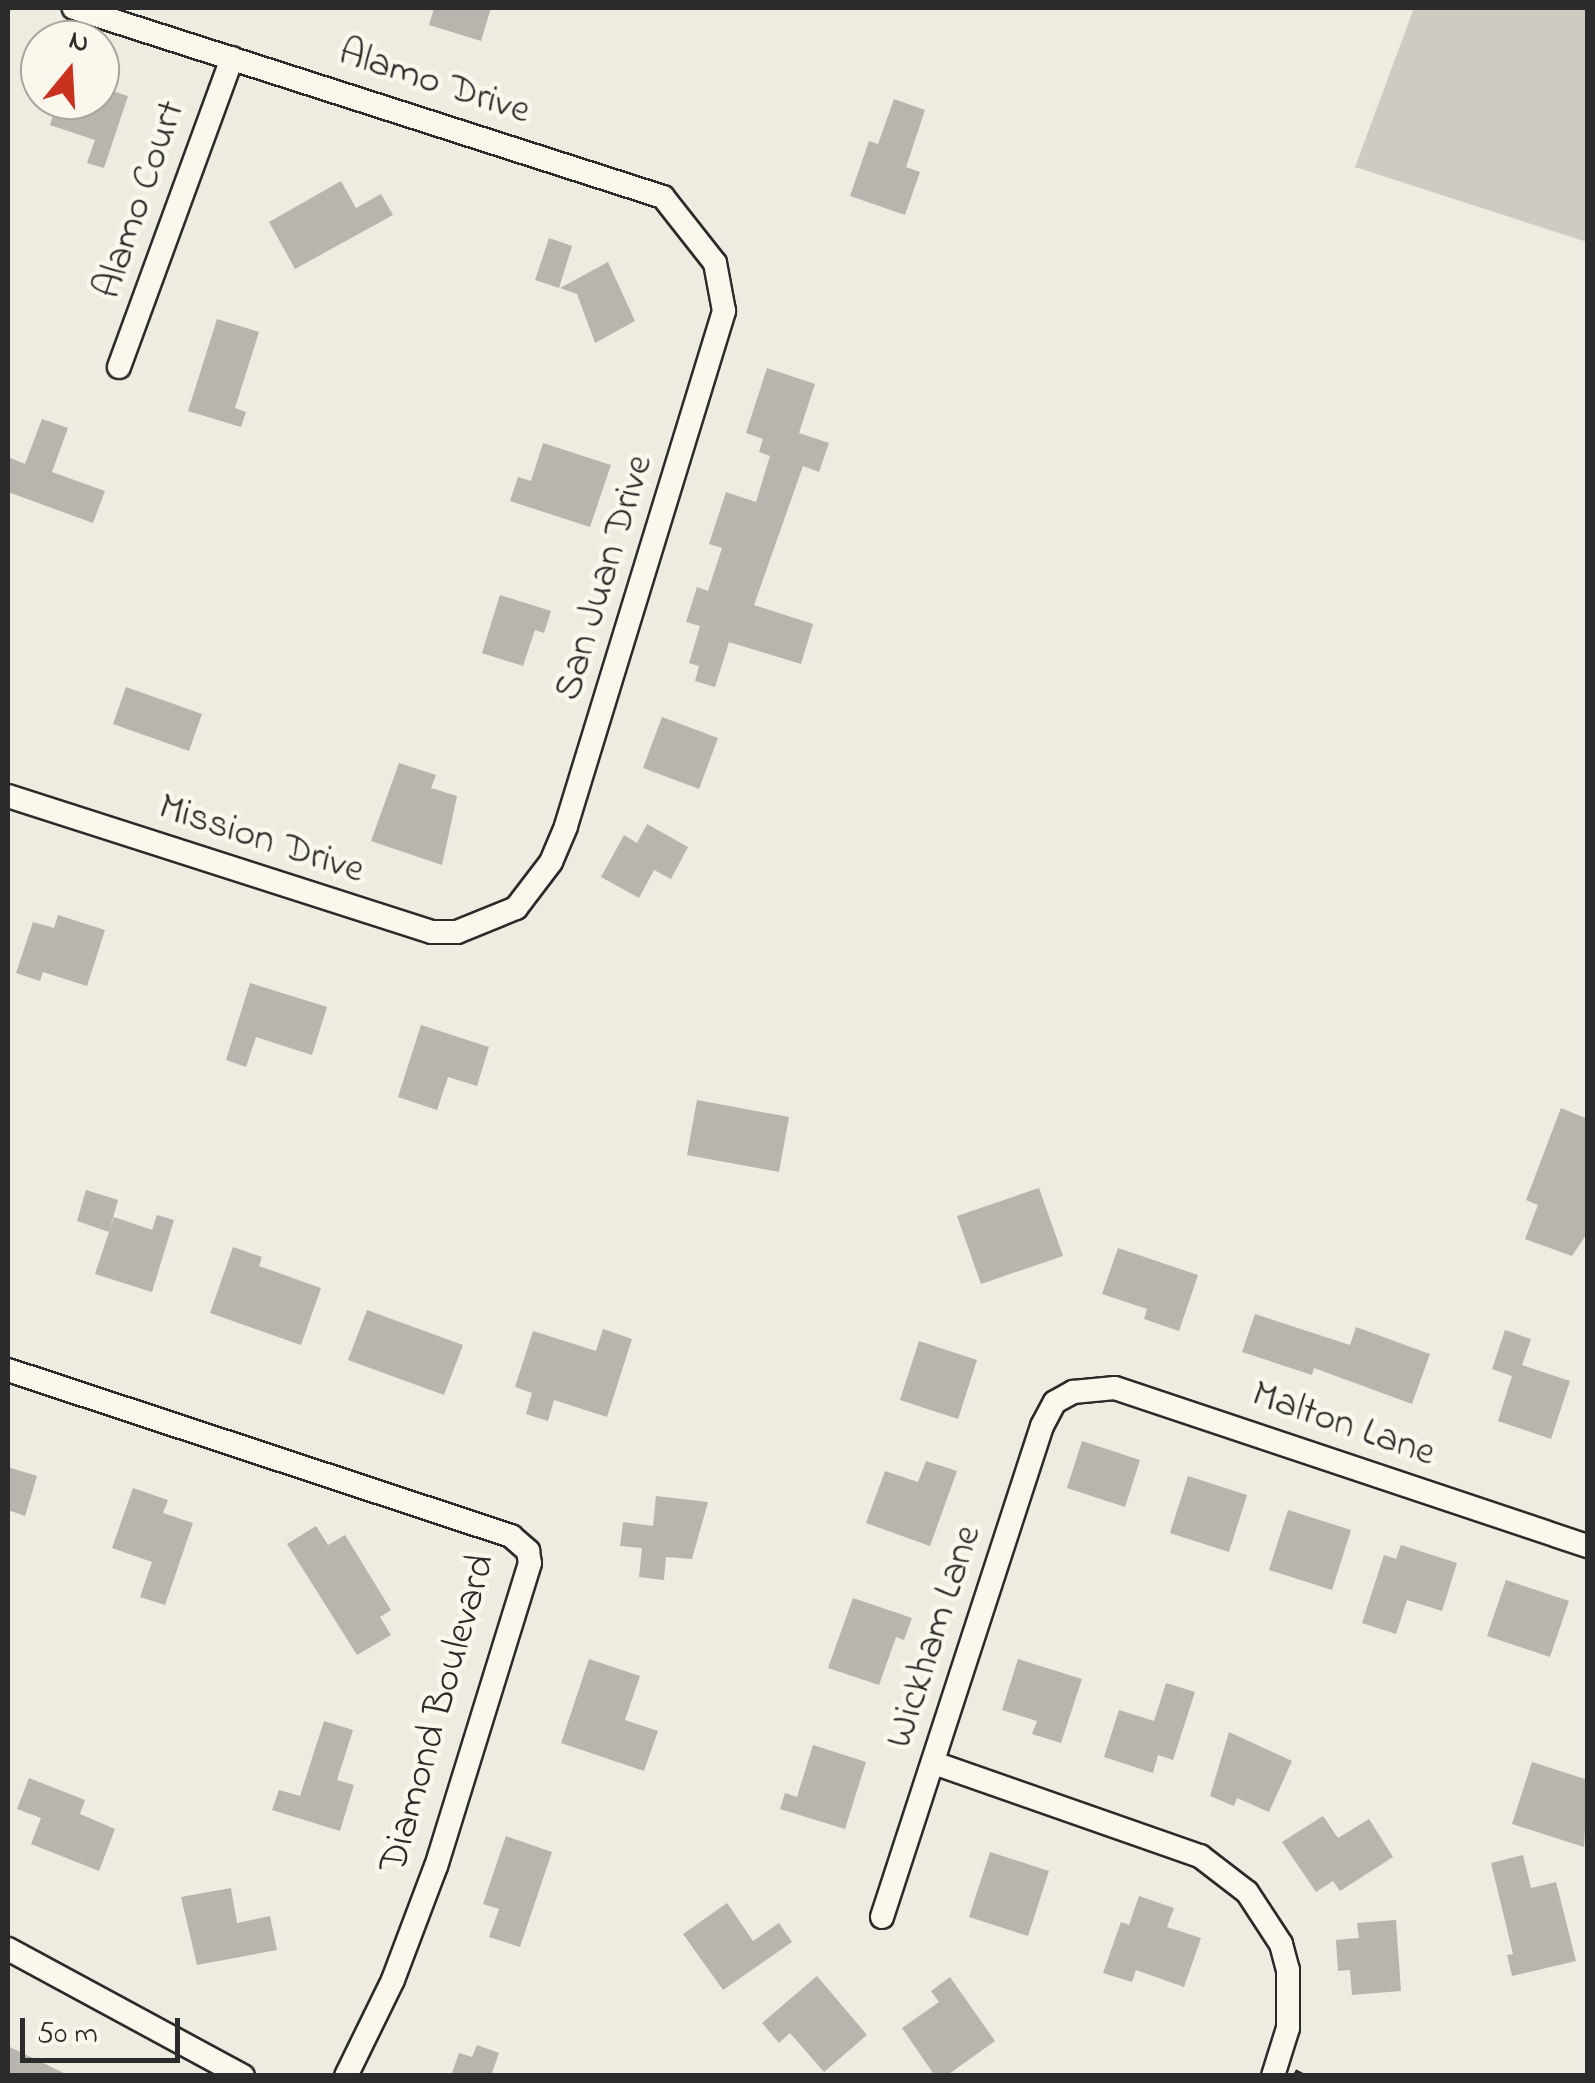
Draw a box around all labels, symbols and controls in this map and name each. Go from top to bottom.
north arrow [20,20,120,120]
text: N [63,20,94,65]
street label: Alamo Drive [332,30,536,136]
street label: Alamo Court [85,95,197,305]
street label: San Juan Drive [545,449,665,707]
street label: Mission Drive [152,784,370,896]
street label: Malton Lane [1245,1371,1441,1479]
street label: Wickham Lane [876,1520,994,1754]
street label: Diamond Boulevard [371,1549,507,1879]
scale bar [25,1998,185,2060]
text: 50 m [37,2013,98,2057]

